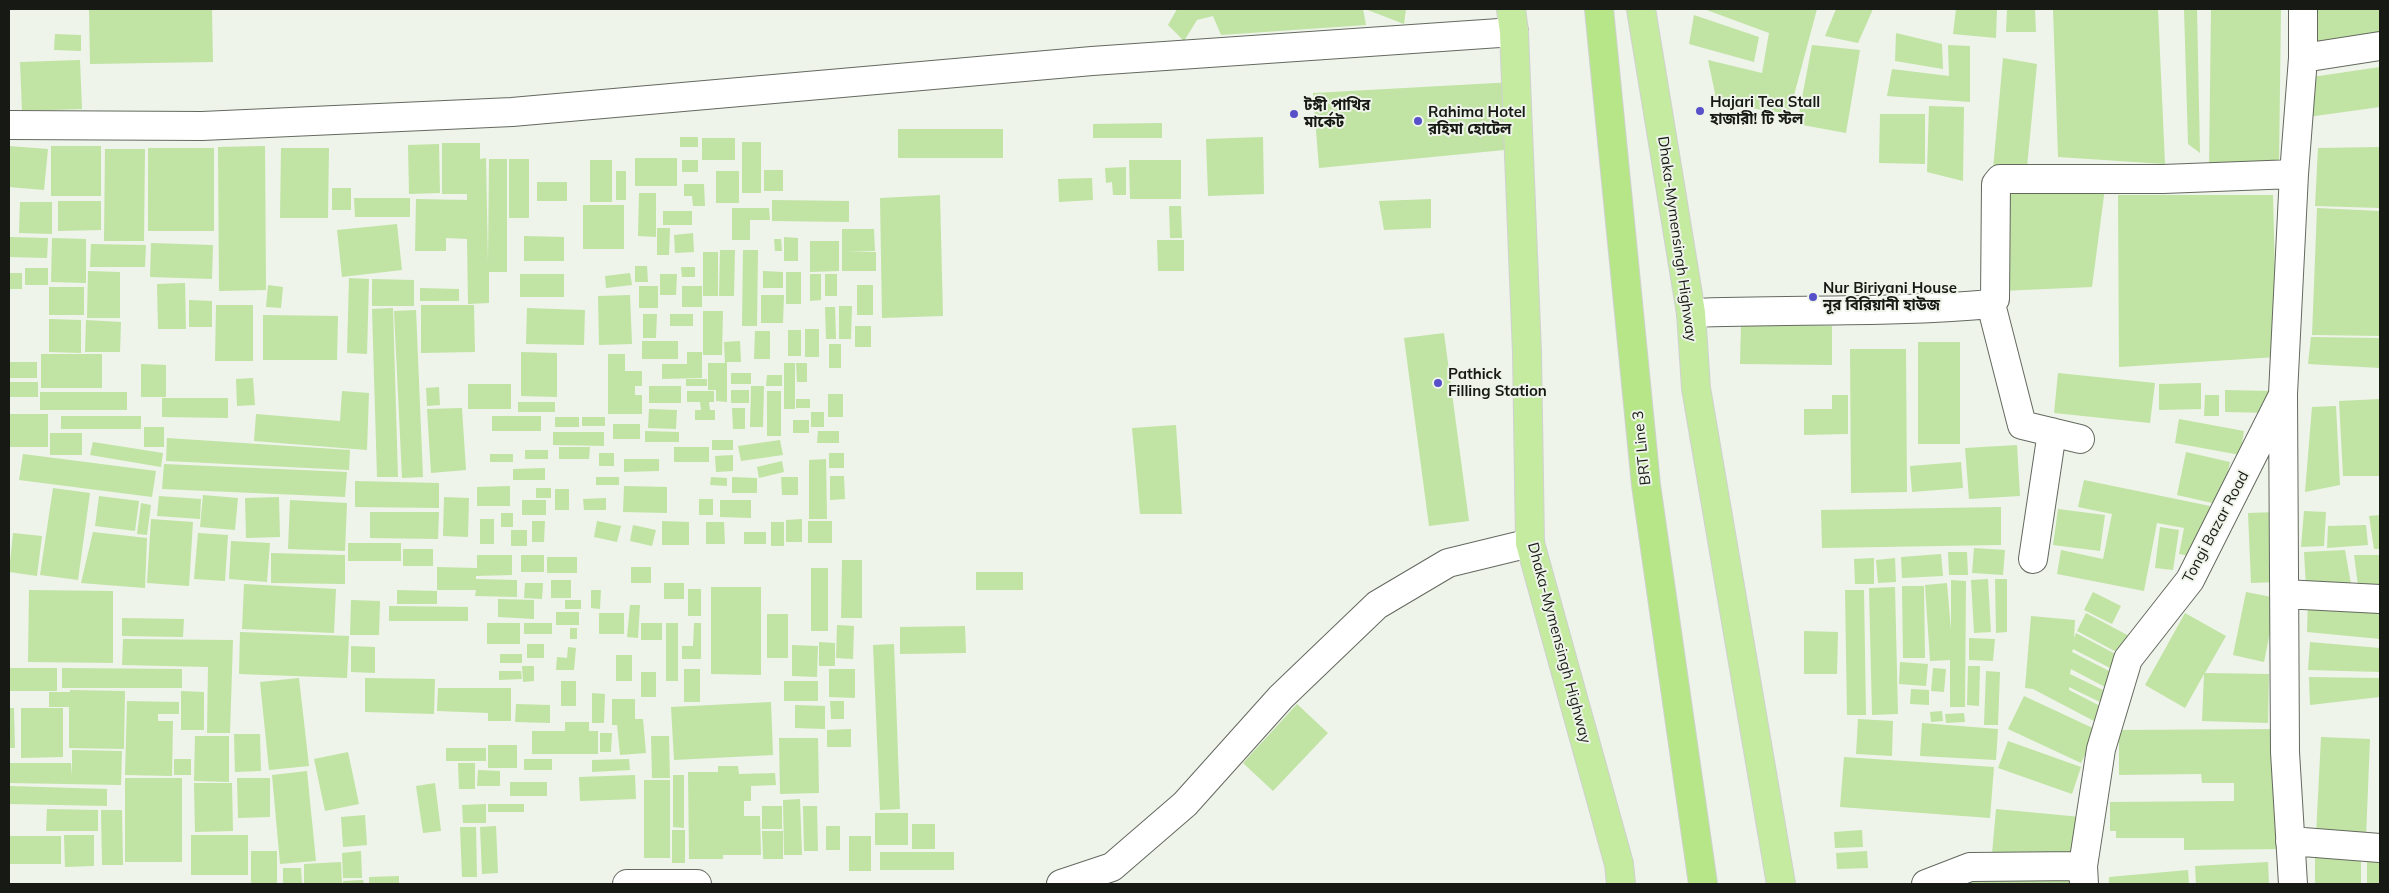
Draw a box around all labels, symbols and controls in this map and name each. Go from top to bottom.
place label: Hajari Tea Stall হাজারী! টি স্টল [1710,93,1820,128]
place label: টঙ্গী পাখির মার্কেট [1304,96,1370,131]
place label: Rahima Hotel রহিমা হোটেল [1428,103,1526,138]
marker: Hajari Tea Stall হাজারী! টি স্টল [1694,105,1706,117]
marker: টঙ্গী পাখির মার্কেট [1288,108,1300,120]
marker: Rahima Hotel রহিমা হোটেল [1412,115,1424,127]
street label: Dhaka-Mymensingh Highway [1654,135,1700,343]
place label: Nur Biriyani House নূর বিরিয়ানী হাউজ [1823,279,1957,314]
marker: Nur Biriyani House নূর বিরিয়ানী হাউজ [1807,291,1819,303]
place label: Pathick Filling Station [1448,365,1547,400]
marker: Pathick Filling Station [1432,377,1444,389]
street label: BRT Line 3 [1629,410,1655,486]
street label: Tongi Bazar Road [2179,468,2253,586]
street label: Dhaka-Mymensingh Highway [1523,541,1595,745]

